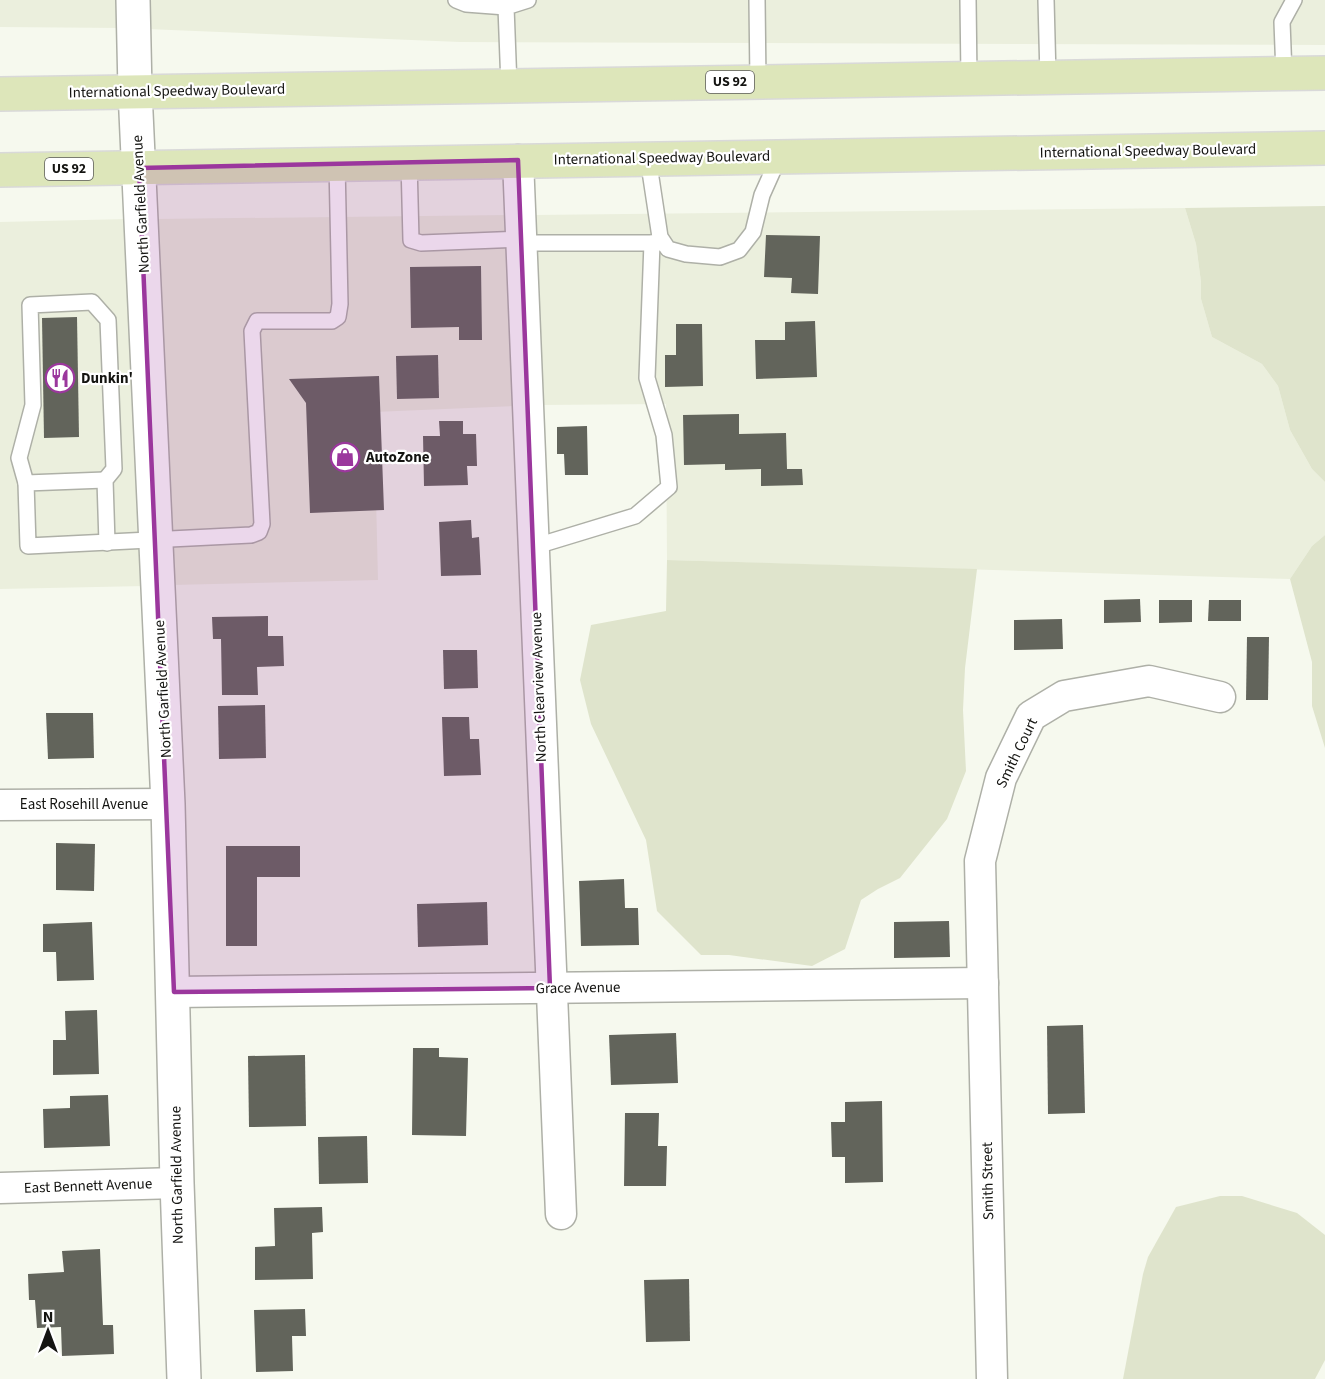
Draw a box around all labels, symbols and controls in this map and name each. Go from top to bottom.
road number: US 92 [706,71,754,93]
street label: International Speedway Boulevard [69,79,285,103]
street label: North Garfield Avenue [127,134,155,274]
street label: International Speedway Boulevard [1040,139,1256,163]
street label: International Speedway Boulevard [554,146,770,170]
road number: US 92 [45,158,93,180]
restaurant icon: Dunkin' [44,362,76,394]
place label: Dunkin' [81,368,133,389]
shop icon: AutoZone [329,441,361,473]
place label: AutoZone [365,447,430,468]
street label: North Clearview Avenue [526,612,552,762]
street label: North Garfield Avenue [149,619,177,759]
street label: Smith Court [991,714,1043,792]
street label: East Rosehill Avenue [20,794,148,815]
street label: Grace Avenue [535,977,621,999]
street label: North Garfield Avenue [165,1106,189,1244]
street label: Smith Street [977,1142,999,1220]
street label: East Bennett Avenue [23,1173,153,1199]
north arrow [18,1301,78,1361]
text: N [43,1306,53,1328]

